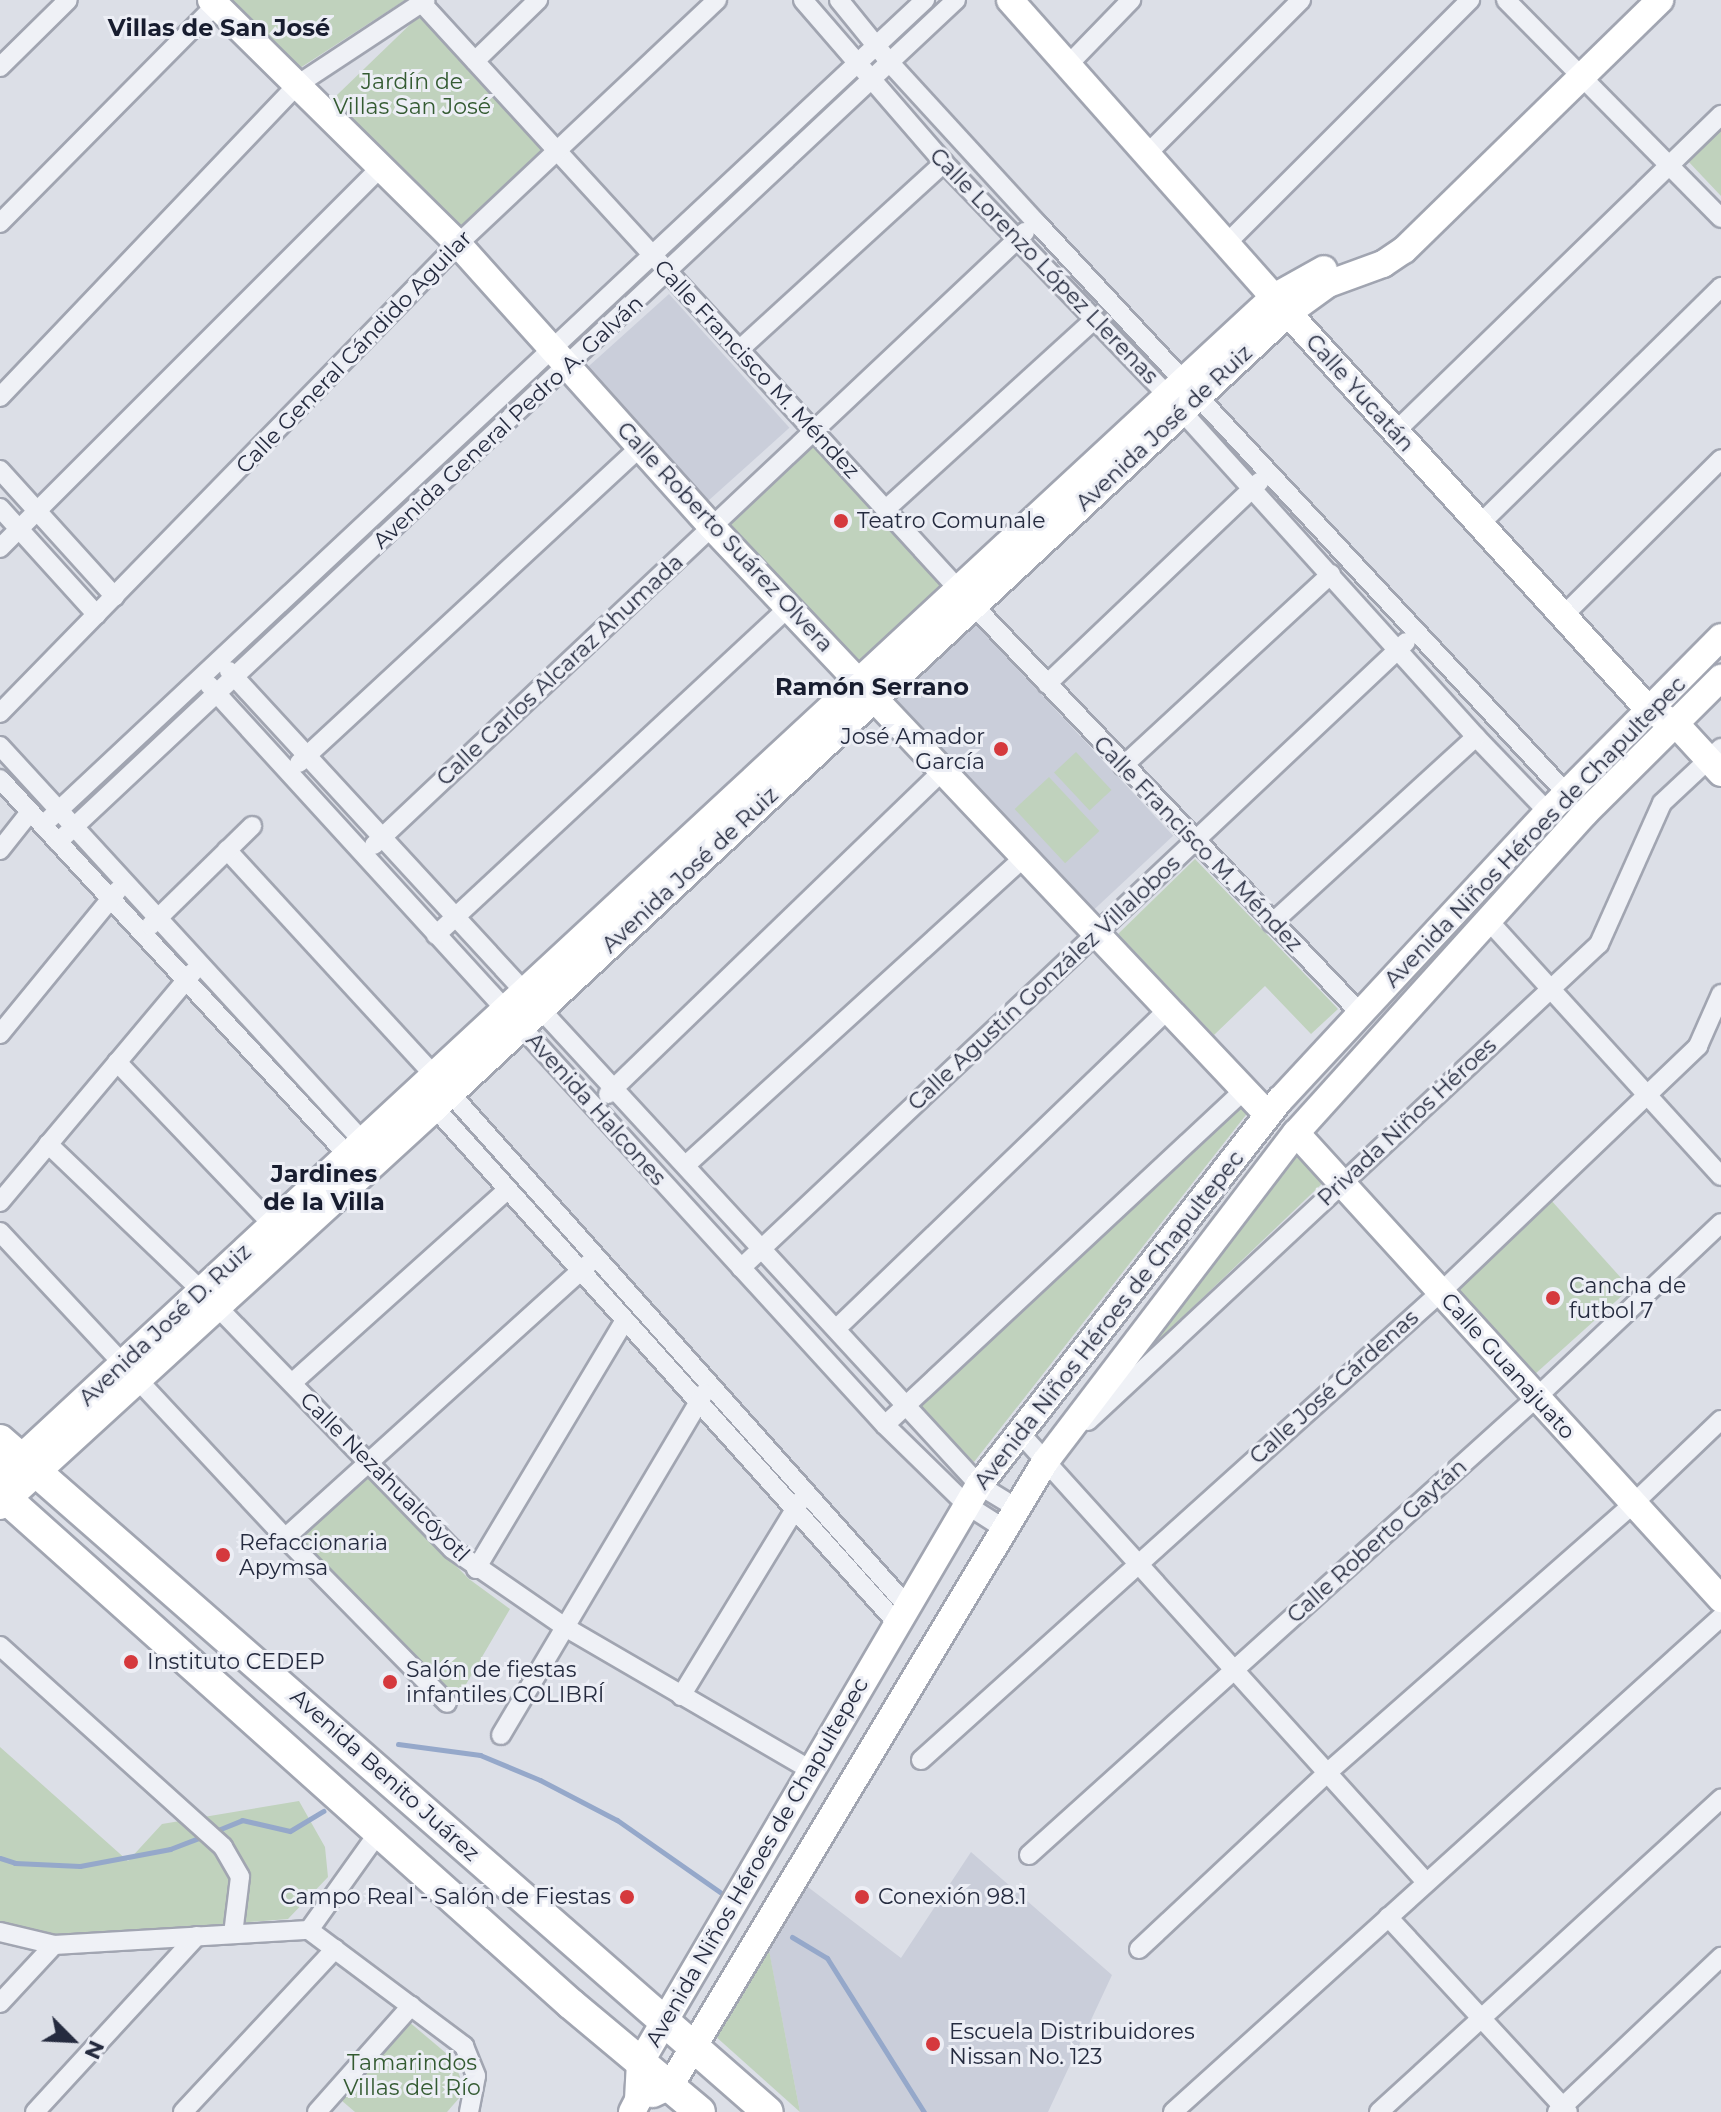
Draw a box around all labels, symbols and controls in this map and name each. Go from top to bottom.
district label: Villas de San José [108,14,330,42]
park label: Jardín de Villas San José [333,68,491,120]
street label: Calle Lorenzo López Llerenas [924,143,1164,389]
street label: Calle General Cándido Aguilar [231,225,477,479]
street label: Calle Francisco M. Méndez [649,254,865,484]
street label: Avenida General Pedro A. Galván [368,290,648,554]
street label: Calle Yucatán [1300,329,1420,457]
street label: Avenida José de Ruiz [1071,340,1257,516]
street label: Calle Roberto Suárez Olvera [611,417,839,657]
place label: Teatro Comunale [857,508,1045,534]
marker: Teatro Comunale [832,512,850,530]
street label: Calle Carlos Alcaraz Ahumada [431,549,689,791]
street label: Avenida Niños Héroes de Chapultepec [1379,671,1691,993]
district label: Ramón Serrano [775,673,969,701]
place label: José Amador García [841,723,985,774]
street label: Calle Francisco M. Méndez [1088,731,1308,957]
marker: José Amador García [992,740,1010,758]
street label: Avenida José de Ruiz [597,782,783,958]
street label: Calle Agustín González Villalobos [903,850,1185,1116]
street label: Avenida Halcones [521,1027,671,1191]
street label: Privada Niños Héroes [1312,1032,1502,1212]
street label: Avenida Niños Héroes de Chapultepec [969,1146,1249,1494]
district label: Jardines de la Villa [263,1160,385,1216]
street label: Avenida José D. Ruiz [74,1239,256,1411]
place label: Cancha de futbol 7 [1569,1272,1686,1324]
street label: Calle Guanajuato [1435,1287,1581,1445]
marker: Cancha de futbol 7 [1544,1289,1562,1307]
street label: Calle José Cárdenas [1244,1304,1424,1470]
street label: Calle Nezahualcóyotl [295,1387,475,1567]
street label: Calle Roberto Gaytán [1282,1453,1472,1629]
place label: Refaccionaria Apymsa [239,1529,388,1580]
marker: Refaccionaria Apymsa [214,1546,232,1564]
place label: Instituto CEDEP [147,1649,325,1675]
marker: Instituto CEDEP [122,1653,140,1671]
place label: Salón de fiestas infantiles COLIBRÍ [406,1656,604,1708]
marker: Salón de fiestas infantiles COLIBRÍ [381,1673,399,1691]
street label: Avenida Niños Héroes de Chapultepec [640,1673,874,2051]
street label: Avenida Benito Juárez [285,1683,485,1867]
place label: Campo Real - Salón de Fiestas [280,1884,611,1910]
place label: Conexión 98.1 [878,1884,1027,1910]
marker: Campo Real - Salón de Fiestas [618,1888,636,1906]
marker: Conexión 98.1 [853,1888,871,1906]
north arrow [32,2000,112,2080]
place label: Escuela Distribuidores Nissan No. 123 [949,2018,1195,2070]
marker: Escuela Distribuidores Nissan No. 123 [924,2035,942,2053]
text: N [78,2036,110,2064]
park label: Tamarindos Villas del Río [343,2049,481,2100]

